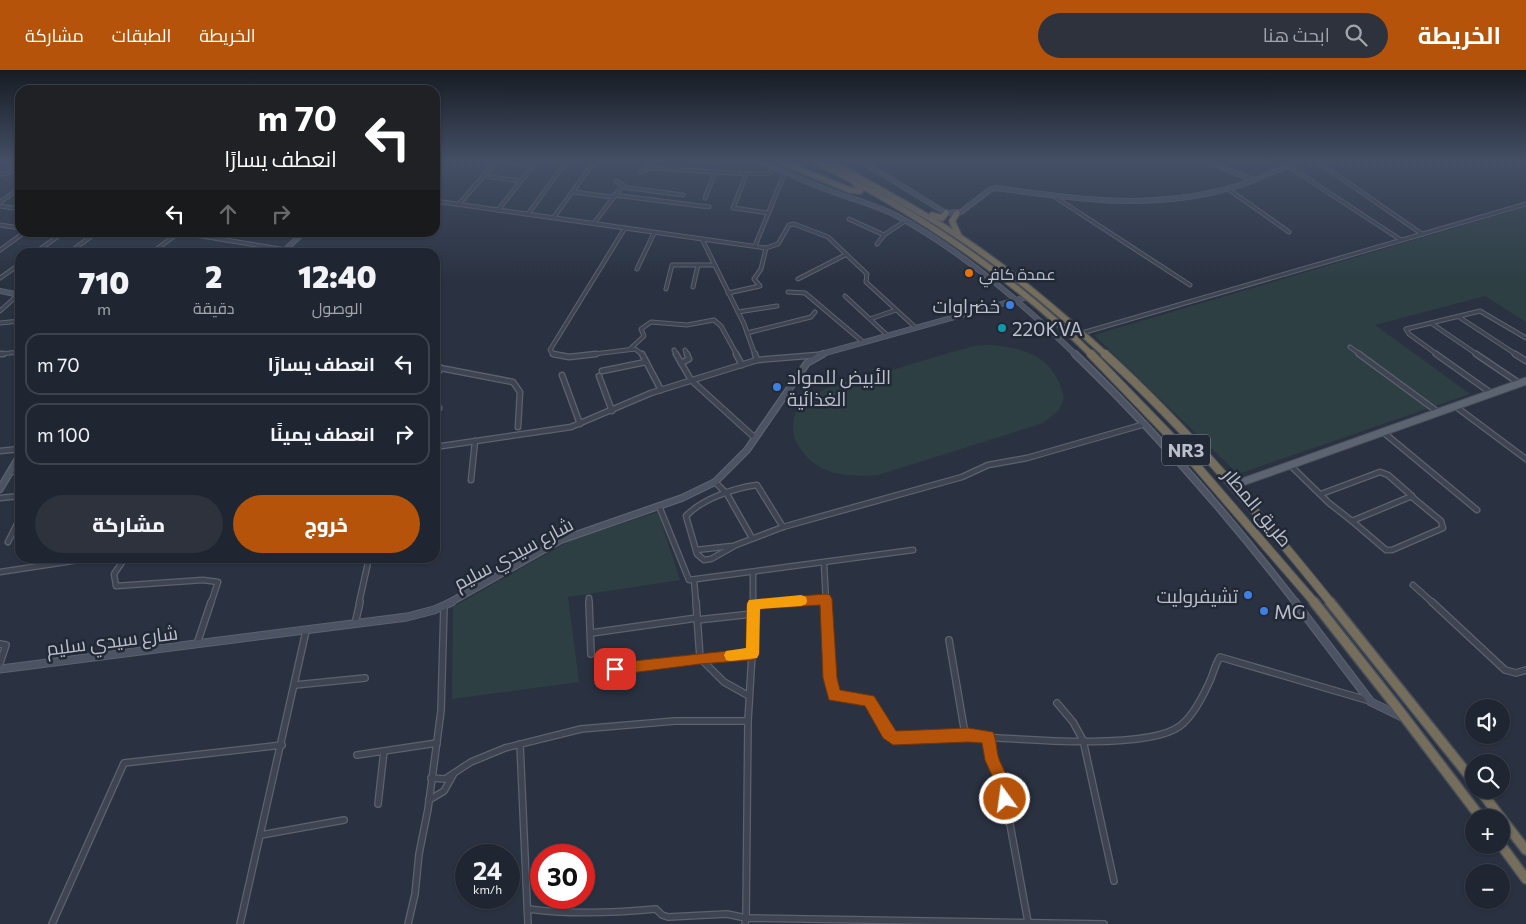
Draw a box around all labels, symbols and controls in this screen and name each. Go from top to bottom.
search box [1038,13,1388,58]
text: الخريطة [1418,20,1501,49]
icon: search [1342,21,1370,49]
text: ابحث هنا [1263,23,1330,46]
text: مشاركة [25,24,84,46]
text: الطبقات [112,24,171,46]
text: الخريطة [199,24,256,46]
text: 70 m [257,95,337,138]
icon: left [355,105,420,170]
text: انعطف يسارًا [224,145,337,172]
icon: left [161,200,189,228]
icon: ahead [214,200,242,228]
icon: right [267,200,295,228]
text: 2 [205,257,222,294]
text: 12:40 [298,257,377,294]
text: 710 [79,263,130,300]
place label: عمدة كافي [979,264,1056,288]
marker: عمدة كافي [963,267,975,279]
place label: خضراوات [933,294,1000,318]
text: دقيقة [193,298,235,317]
text: الوصول [312,298,363,317]
text: m [97,299,111,318]
marker: خضراوات [1004,299,1016,311]
place label: 220KVA [1012,317,1083,340]
marker: 220KVA [996,322,1008,334]
icon: left [390,350,418,378]
text: انعطف يسارًا [268,352,375,375]
text: 70 m [37,353,80,376]
place label: الأبيض للمواد الغذائية [787,365,891,410]
marker: الأبيض للمواد الغذائية [771,381,783,393]
icon: right [390,420,418,448]
text: انعطف يمينًا [270,422,375,445]
text: 100 m [37,423,90,446]
road number: NR3 [1162,434,1210,466]
street label: طريق المطار [1216,462,1297,552]
button: مشاركة [35,495,223,553]
button: خروج [233,495,420,553]
street label: شارع سيدي سليم [449,512,579,598]
place label: تشيفروليت [1156,584,1238,608]
marker: تشيفروليت [1242,589,1254,601]
place label: MG [1274,600,1306,623]
marker: MG [1258,605,1270,617]
street label: شارع سيدي سليم [45,621,180,663]
pin [594,648,636,690]
icon: arrive [601,655,629,683]
map controls [1465,699,1510,909]
button: sound [1465,699,1510,744]
button: search [1465,754,1510,799]
position arrow [978,772,1030,824]
button: + [1465,809,1510,854]
speed limit sign: 30 [530,844,595,909]
text: 24 [473,855,502,885]
button: − [1465,864,1510,909]
text: km/h [473,882,502,896]

